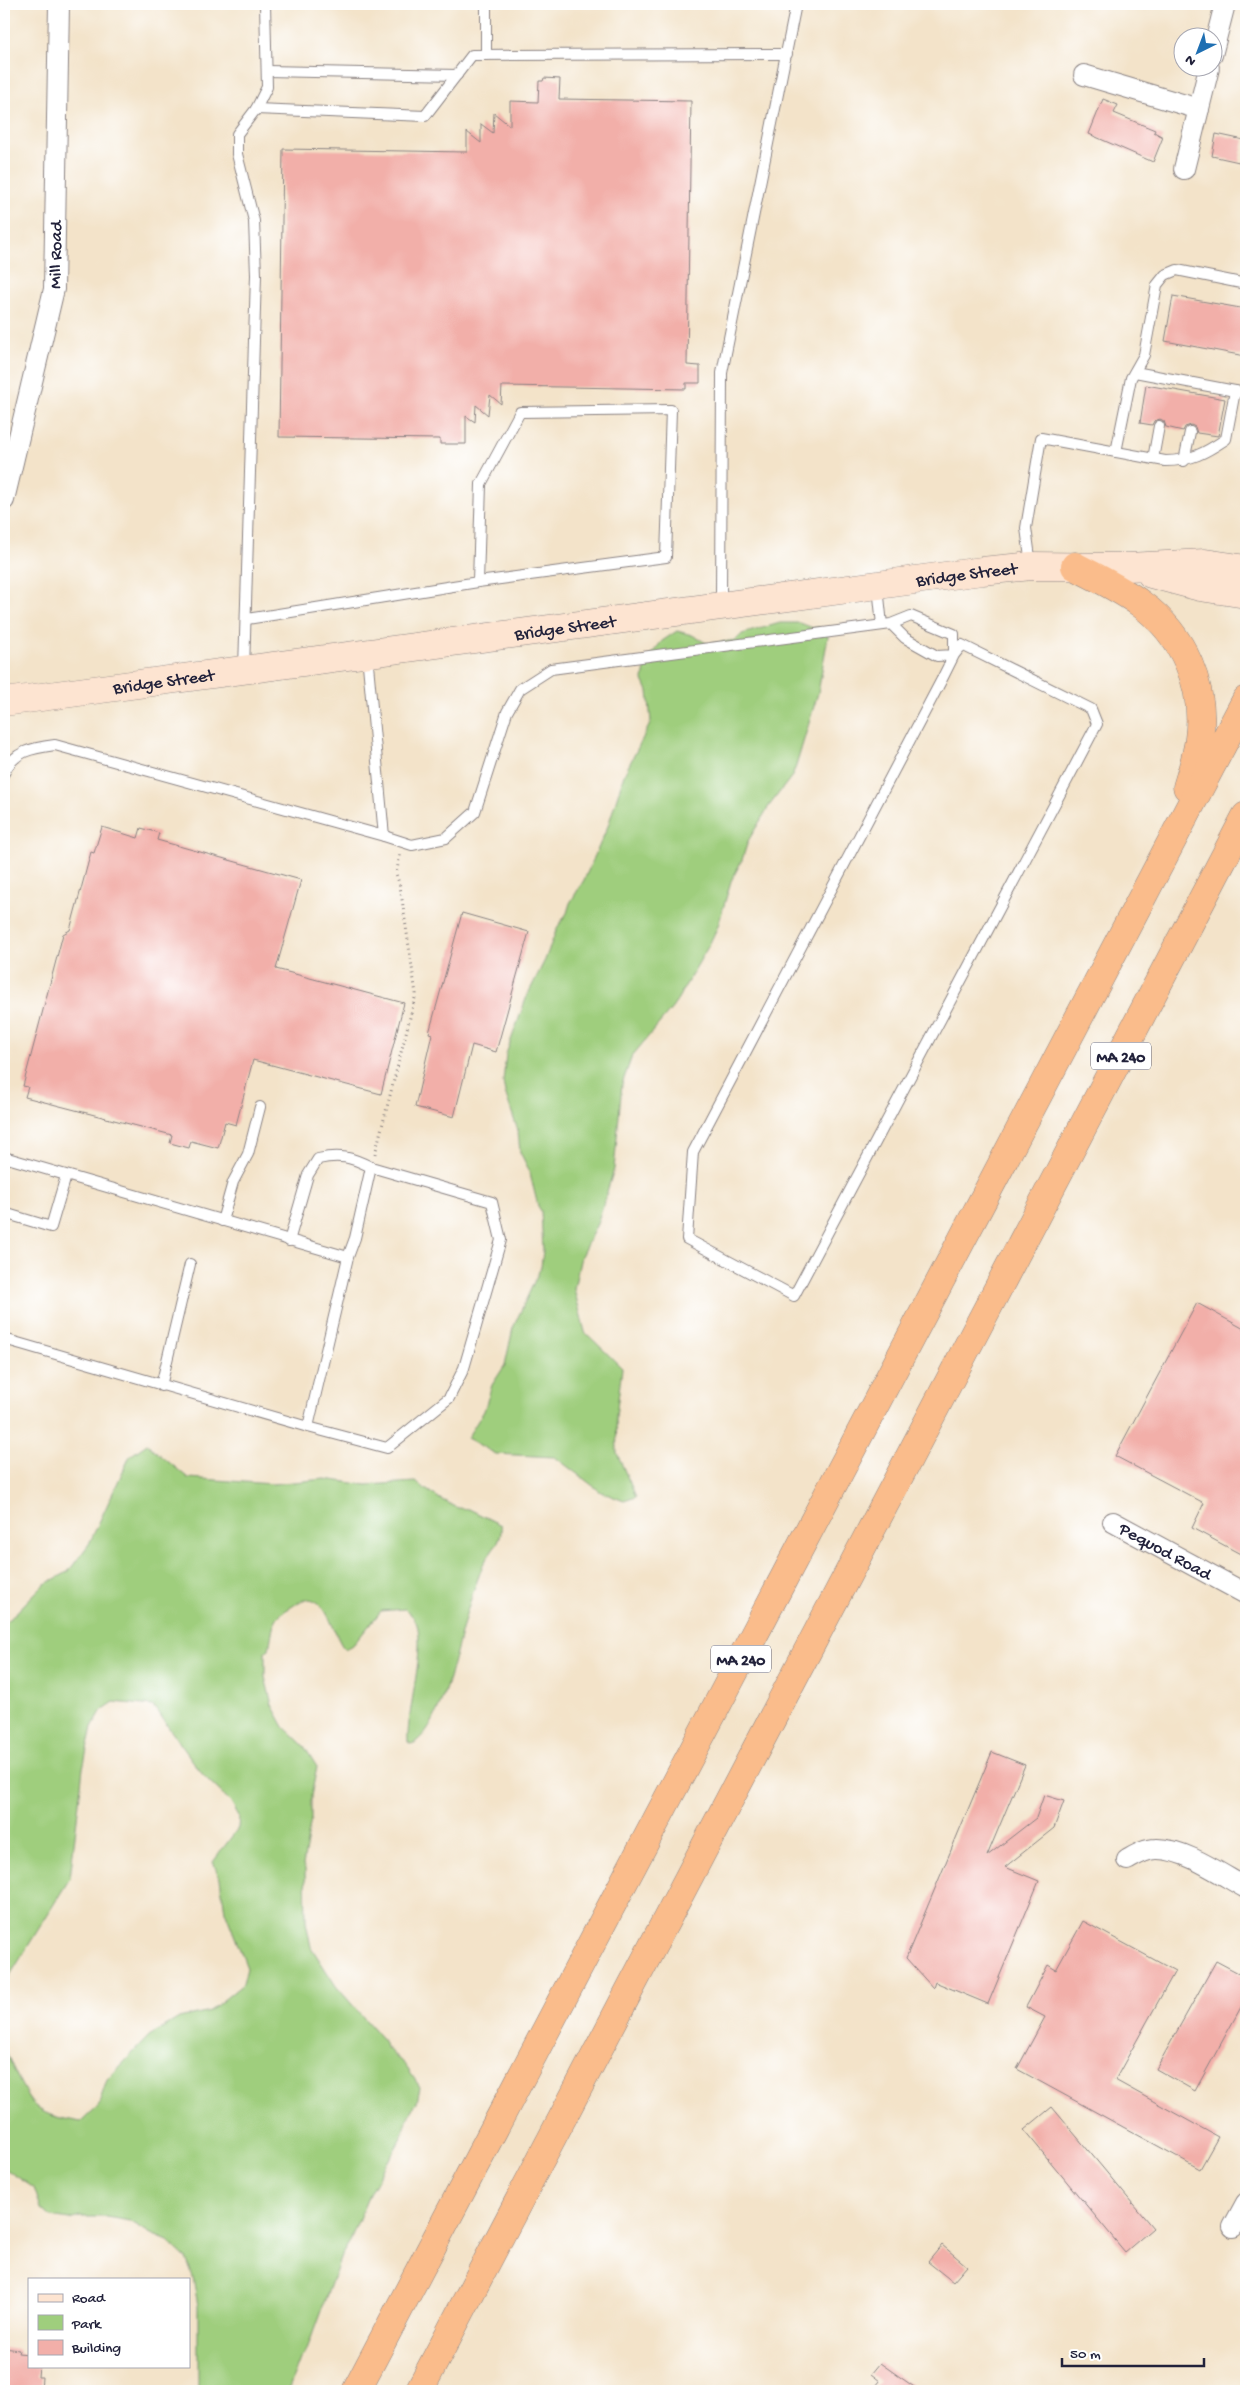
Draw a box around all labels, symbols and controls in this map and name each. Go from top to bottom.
north arrow [1172,28,1222,78]
text: N [1182,50,1200,69]
street label: Mill Road [46,219,68,289]
street label: Bridge Street [914,559,1020,593]
street label: Bridge Street [512,612,619,647]
street label: Bridge Street [111,666,217,700]
road number: MA 240 [1091,1042,1151,1070]
street label: Pequod Road [1114,1519,1216,1587]
road number: MA 240 [711,1646,771,1672]
legend [28,2278,190,2368]
text: Road [72,2290,106,2308]
text: Park [71,2316,102,2334]
scale bar [1062,2335,1205,2367]
text: Building [71,2340,121,2358]
text: 50 m [1070,2346,1101,2364]

